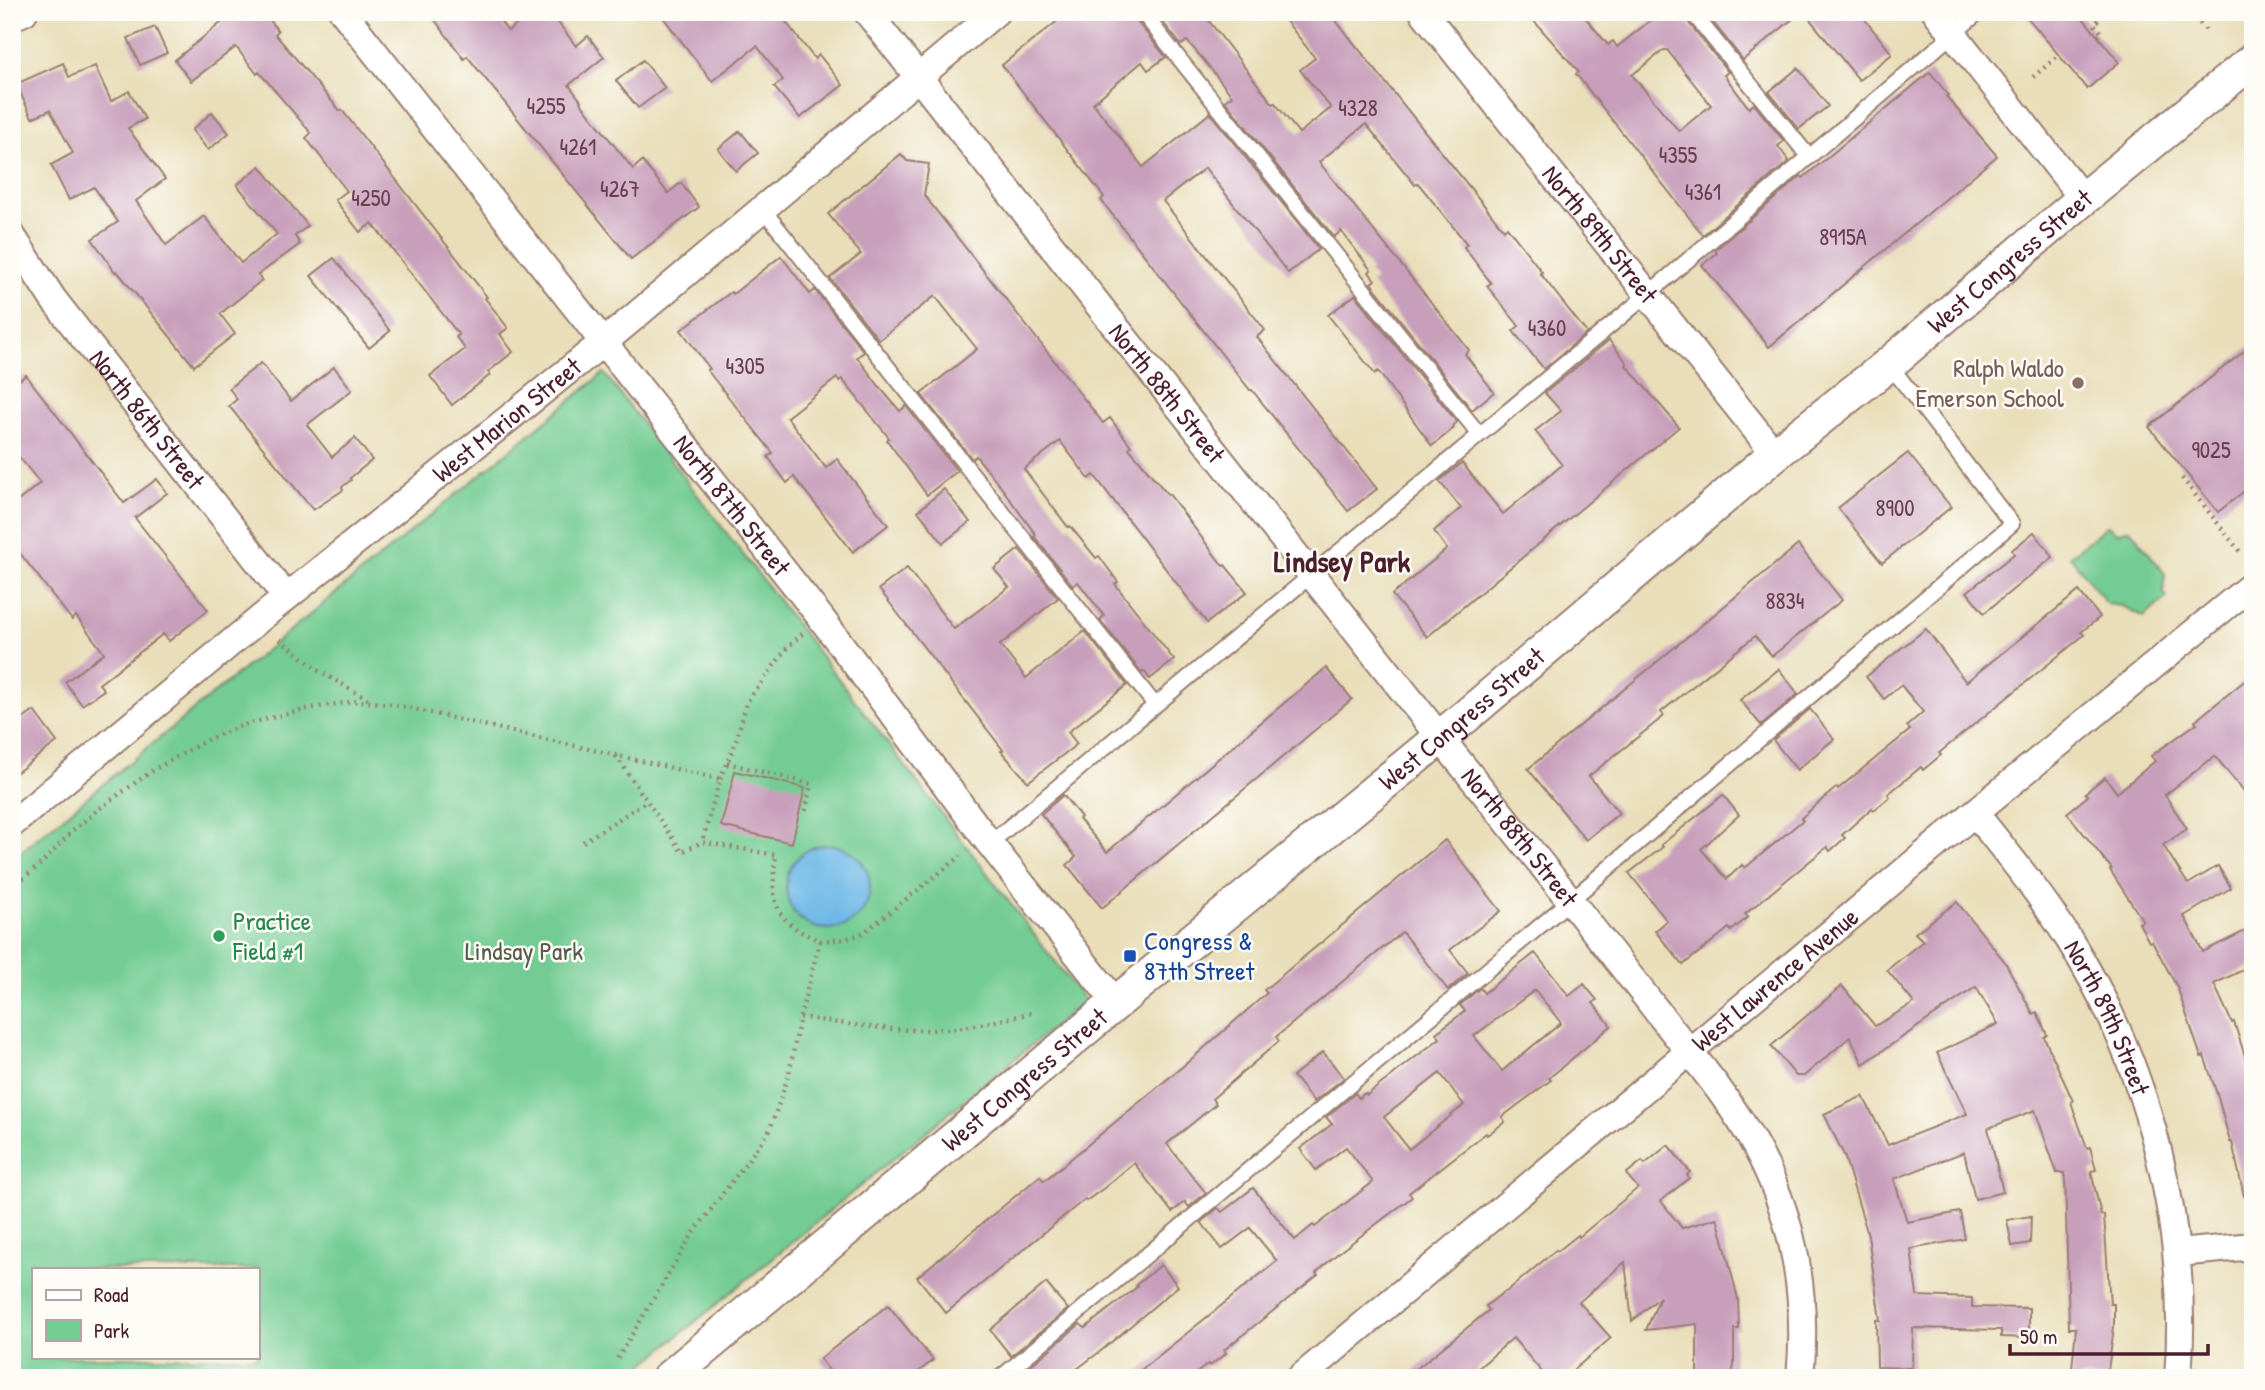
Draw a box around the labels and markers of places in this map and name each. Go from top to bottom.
place label: Ralph Waldo Emerson School [1915,350,2064,415]
marker: Ralph Waldo Emerson School [2070,375,2086,391]
place label: Practice Field #1 [232,903,311,968]
place label: Congress & 87th Street [1144,923,1256,988]
marker: Practice Field #1 [211,928,227,944]
marker: Congress & 87th Street [1122,948,1138,964]

